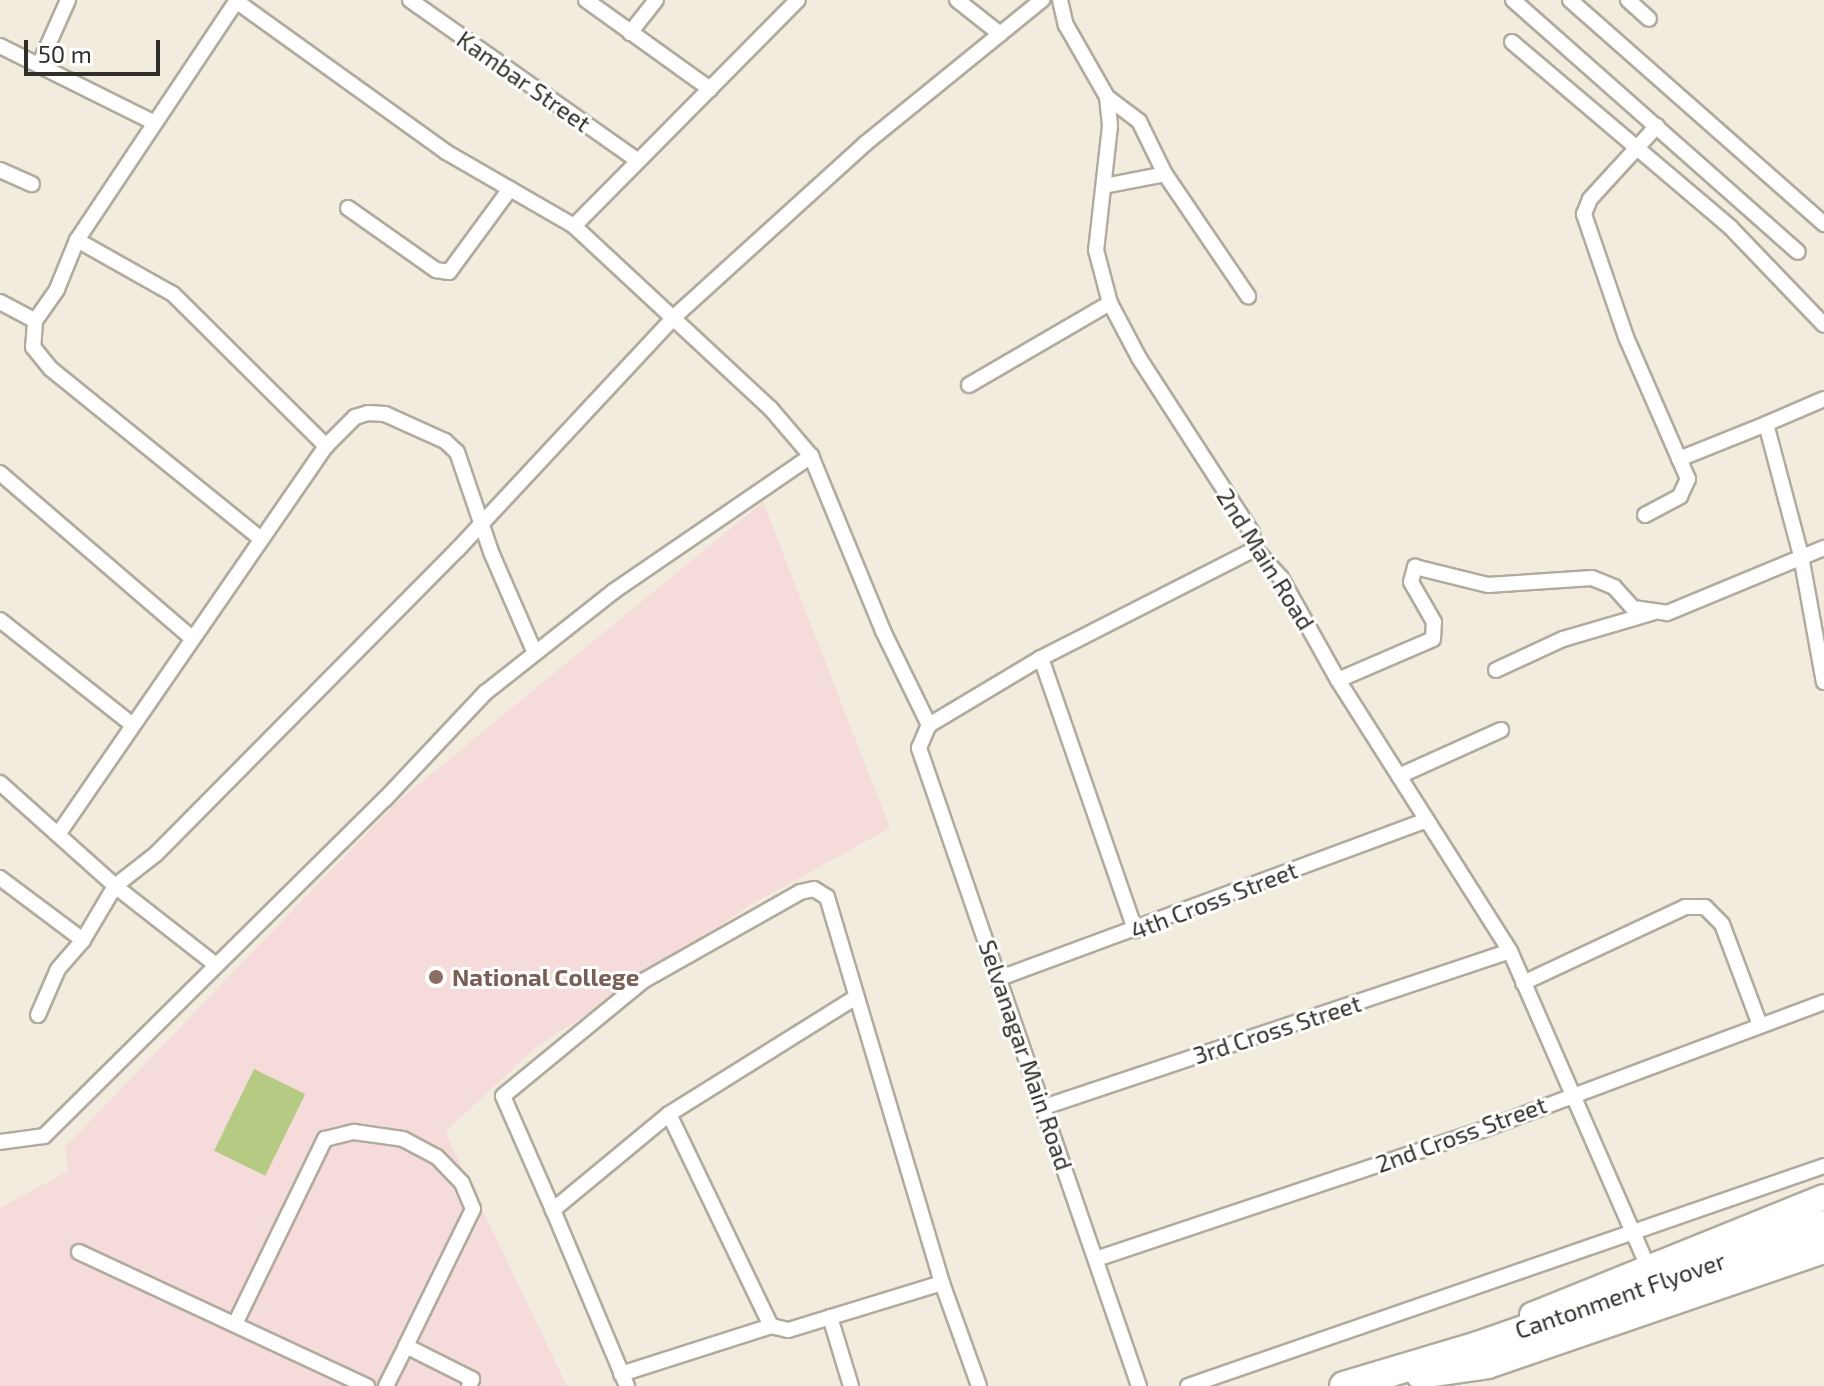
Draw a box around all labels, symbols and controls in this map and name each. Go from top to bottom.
scale bar [28,24,164,74]
street label: Kambar Street [451,24,597,138]
text: 50 m [38,39,92,68]
street label: 2nd Main Road [1211,483,1321,635]
street label: 4th Cross Street [1127,855,1301,945]
street label: Selvanagar Main Road [973,936,1079,1174]
place label: National College [452,963,640,991]
marker: National College [427,968,445,986]
street label: 3rd Cross Street [1189,988,1365,1070]
street label: 2nd Cross Street [1372,1090,1550,1178]
street label: Cantonment Flyover [1511,1245,1729,1345]

